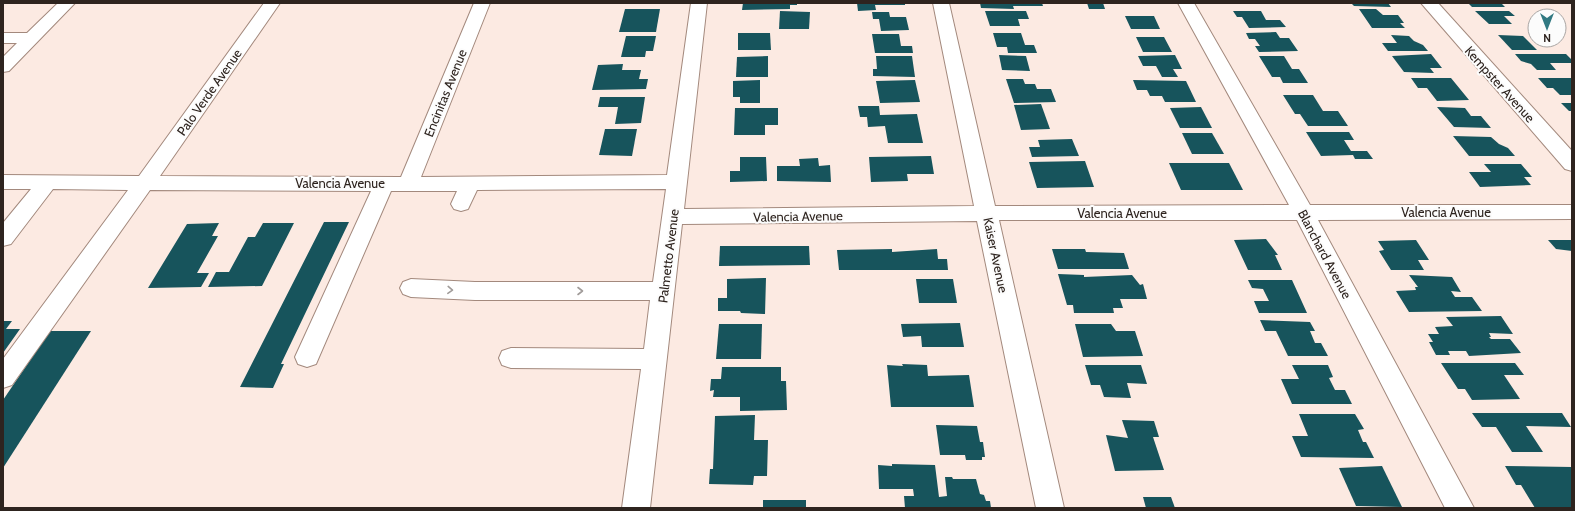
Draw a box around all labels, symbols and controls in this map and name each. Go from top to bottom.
north arrow [1527,8,1567,48]
text: N [1543,31,1551,45]
street label: Kempster Avenue [1462,43,1539,126]
street label: Palo Verde Avenue [173,45,245,139]
street label: Encinitas Avenue [420,46,470,139]
street label: Valencia Avenue [295,175,385,191]
street label: Valencia Avenue [1401,204,1491,220]
street label: Valencia Avenue [1077,205,1167,221]
street label: Valencia Avenue [753,207,843,225]
street label: Blanchard Avenue [1295,207,1355,302]
street label: Palmetto Avenue [654,208,682,304]
street label: Kaiser Avenue [980,216,1012,294]
one-way arrow [447,285,453,294]
one-way arrow [577,287,583,295]

